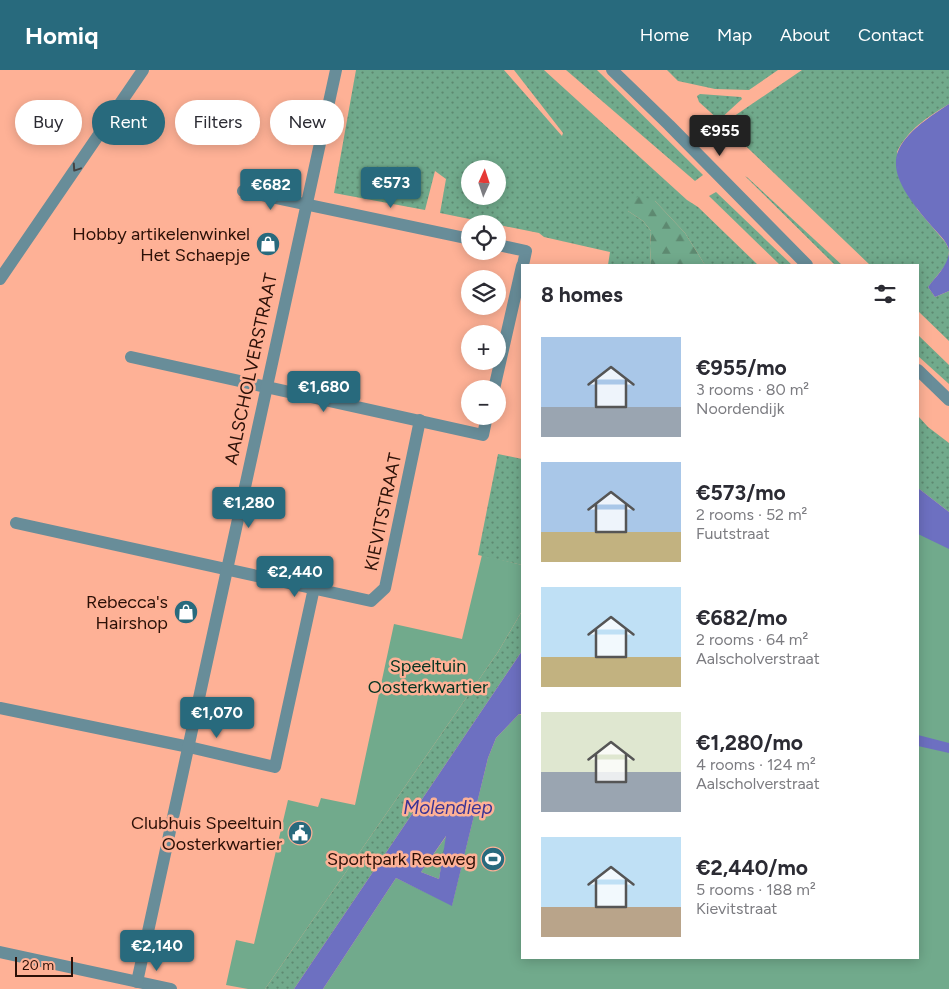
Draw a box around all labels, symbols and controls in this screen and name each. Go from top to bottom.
text: Homiq [25,21,98,50]
text: Home [640,24,689,46]
text: Map [717,24,752,46]
text: About [780,24,830,46]
text: Contact [858,24,924,46]
chip: Buy [15,100,82,145]
chip: Rent [92,100,165,145]
chip: Filters [175,100,260,145]
chip: New [270,100,344,145]
pin: €955 [690,114,750,157]
text: €955 [701,121,740,140]
north arrow [461,160,506,205]
map controls [461,160,506,425]
one-way arrow [73,162,82,172]
pin: €573 [361,166,421,209]
pin: €682 [241,168,301,211]
text: €573 [372,173,410,192]
text: €682 [251,175,291,194]
button: locate [461,215,506,260]
place label: Hobby artikelenwinkel Het Schaepje [72,223,250,266]
shop icon: Hobby artikelenwinkel Het Schaepje [255,231,281,257]
button: layers [461,270,506,315]
street label: AALSCHOLVERSTRAAT [220,271,282,467]
icon: filters [871,280,899,308]
text: 8 homes [541,282,623,307]
button: + [461,325,506,370]
text: €955/mo [696,355,787,380]
icon: home [581,357,641,417]
pin: €1,680 [283,370,365,413]
text: €1,680 [298,377,350,396]
button: − [461,380,506,425]
text: 3 rooms · 80 m² [696,380,809,399]
text: Noordendijk [696,399,785,418]
street label: KIEVITSTRAAT [360,451,406,573]
text: €573/mo [696,480,786,505]
icon: home [581,482,641,542]
pin: €1,280 [208,486,290,529]
text: €1,280 [223,493,275,512]
text: 2 rooms · 52 m² [696,505,807,524]
text: Fuutstraat [696,524,770,543]
pin: €2,440 [254,556,336,598]
text: €2,440 [267,562,323,581]
place label: Rebecca's Hairshop [86,591,168,634]
shop icon: Rebecca's Hairshop [173,599,199,625]
text: €682/mo [696,605,787,630]
icon: home [581,607,641,667]
text: 2 rooms · 64 m² [696,630,808,649]
text: Aalscholverstraat [696,649,820,668]
park label: Speeltuin Oosterkwartier [368,655,488,698]
pin: €1,070 [176,696,258,739]
text: €1,070 [191,703,243,722]
text: €1,280/mo [696,730,803,755]
icon: home [581,732,641,792]
text: 4 rooms · 124 m² [696,755,816,774]
text: Aalscholverstraat [696,774,820,793]
water label: Molendiep [403,796,493,819]
place label: Clubhuis Speeltuin Oosterkwartier [131,812,282,855]
public building icon: Clubhuis Speeltuin Oosterkwartier [287,820,313,846]
sports icon: Sportpark Reeweg [480,846,506,872]
place label: Sportpark Reeweg [327,848,476,870]
text: €2,440/mo [696,855,808,880]
icon: home [581,857,641,917]
text: 5 rooms · 188 m² [696,880,816,899]
text: Kievitstraat [696,899,777,918]
pin: €2,140 [116,930,198,972]
text: €2,140 [131,936,183,955]
scale bar [15,954,72,977]
text: 20 m [22,957,54,974]

